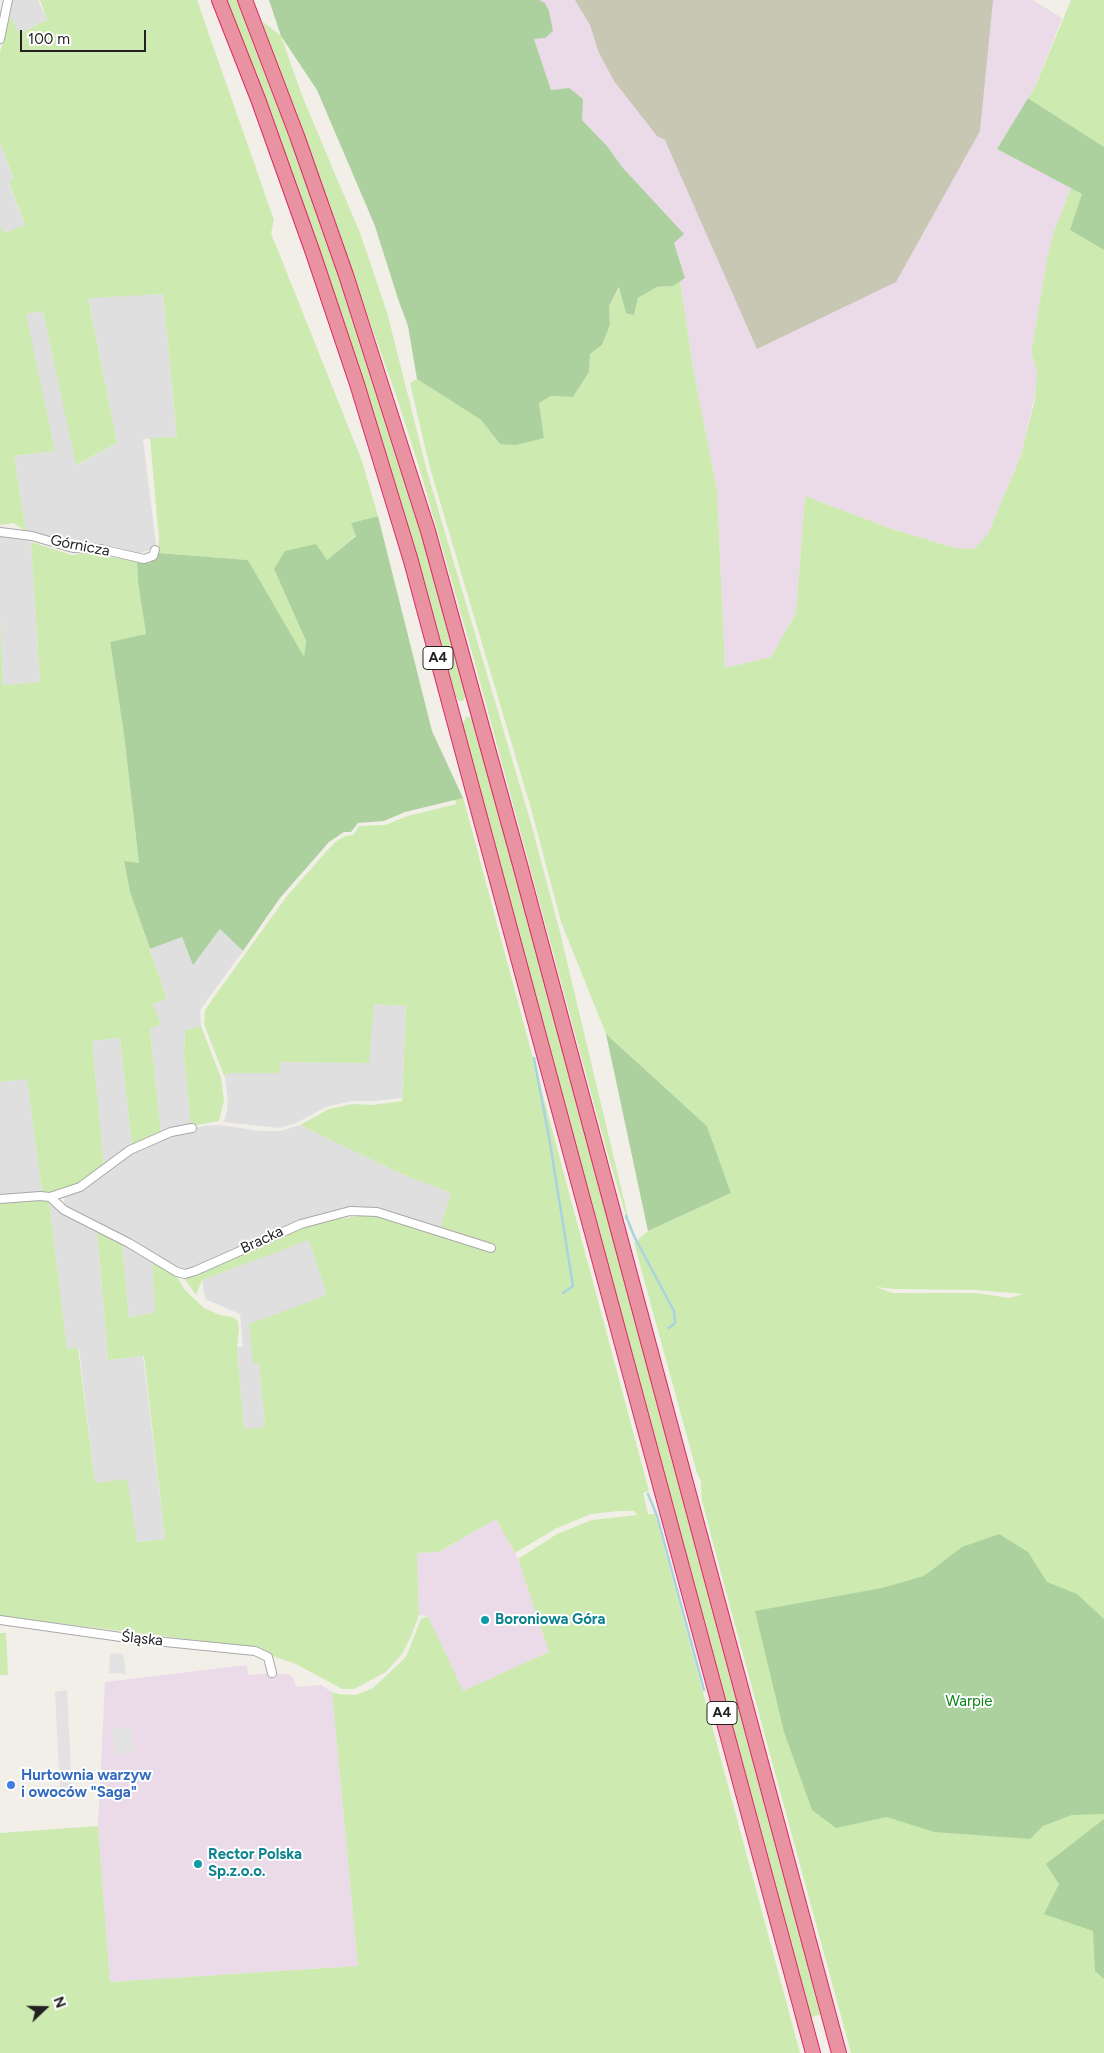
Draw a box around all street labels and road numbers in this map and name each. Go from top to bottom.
street label: Górnicza [49,531,111,561]
road number: A4 [423,646,453,670]
street label: Bracka [238,1222,286,1258]
street label: Śląska [120,1628,164,1650]
road number: A4 [707,1702,737,1725]

